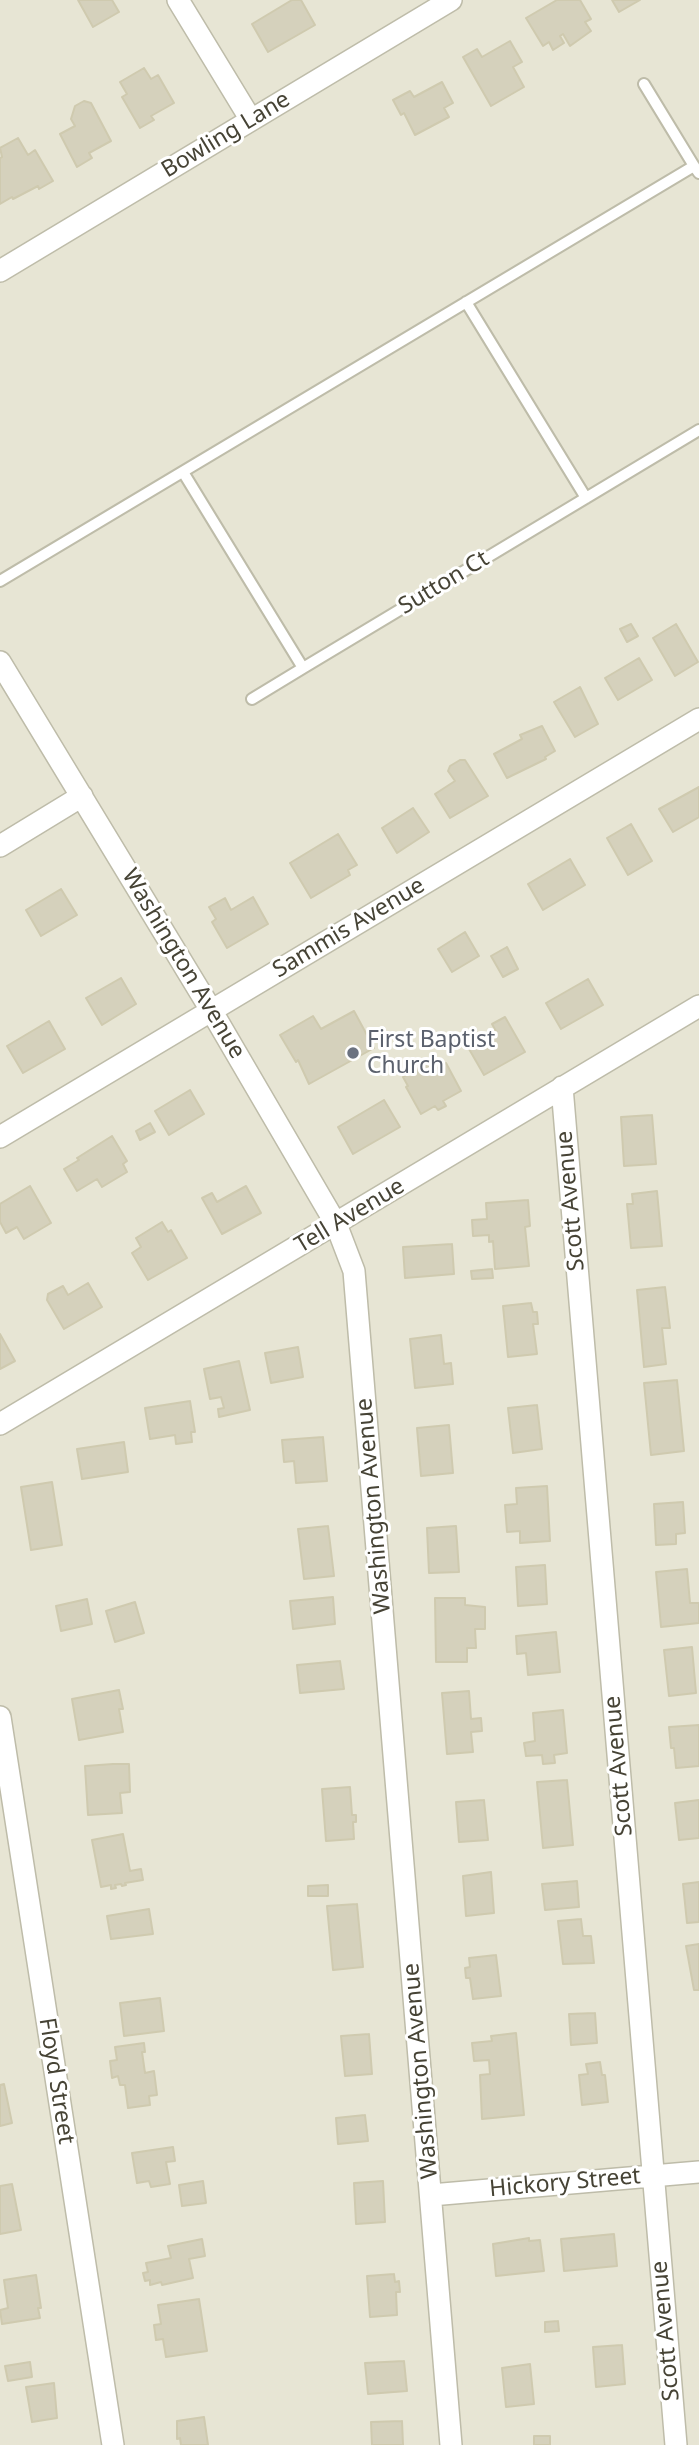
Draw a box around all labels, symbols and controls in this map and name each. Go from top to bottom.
street label: Bowling Lane [157,86,295,184]
street label: Sutton Ct [394,545,494,621]
street label: Washington Avenue [115,864,251,1064]
street label: Sammis Avenue [268,872,430,984]
place label: First Baptist Church [367,1026,495,1080]
marker: First Baptist Church [345,1045,361,1061]
street label: Scott Avenue [551,1130,591,1272]
street label: Tell Avenue [290,1173,410,1259]
street label: Washington Avenue [351,1397,397,1615]
street label: Scott Avenue [599,1695,639,1837]
street label: Washington Avenue [398,1962,444,2180]
street label: Floyd Street [32,2016,80,2146]
street label: Hickory Street [488,2163,642,2203]
street label: Scott Avenue [646,2260,686,2402]

